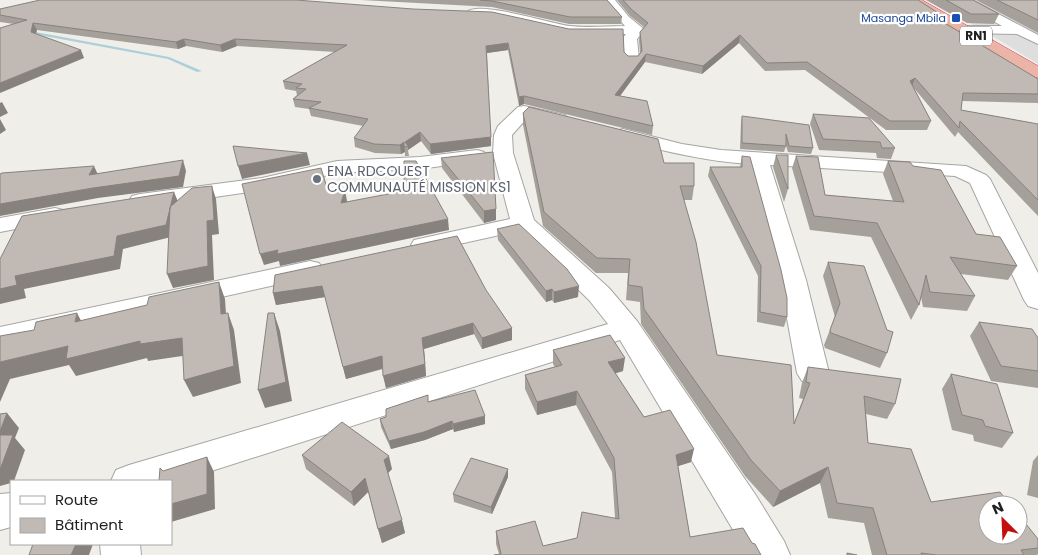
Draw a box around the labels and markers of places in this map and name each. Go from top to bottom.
place label: Masanga Mbila [861,10,946,26]
marker: Masanga Mbila [950,12,962,24]
place label: ENA RDCOUEST COMMUNAUTÉ MISSION KS1 [327,161,511,197]
marker: ENA RDCOUEST COMMUNAUTÉ MISSION KS1 [311,173,323,185]

